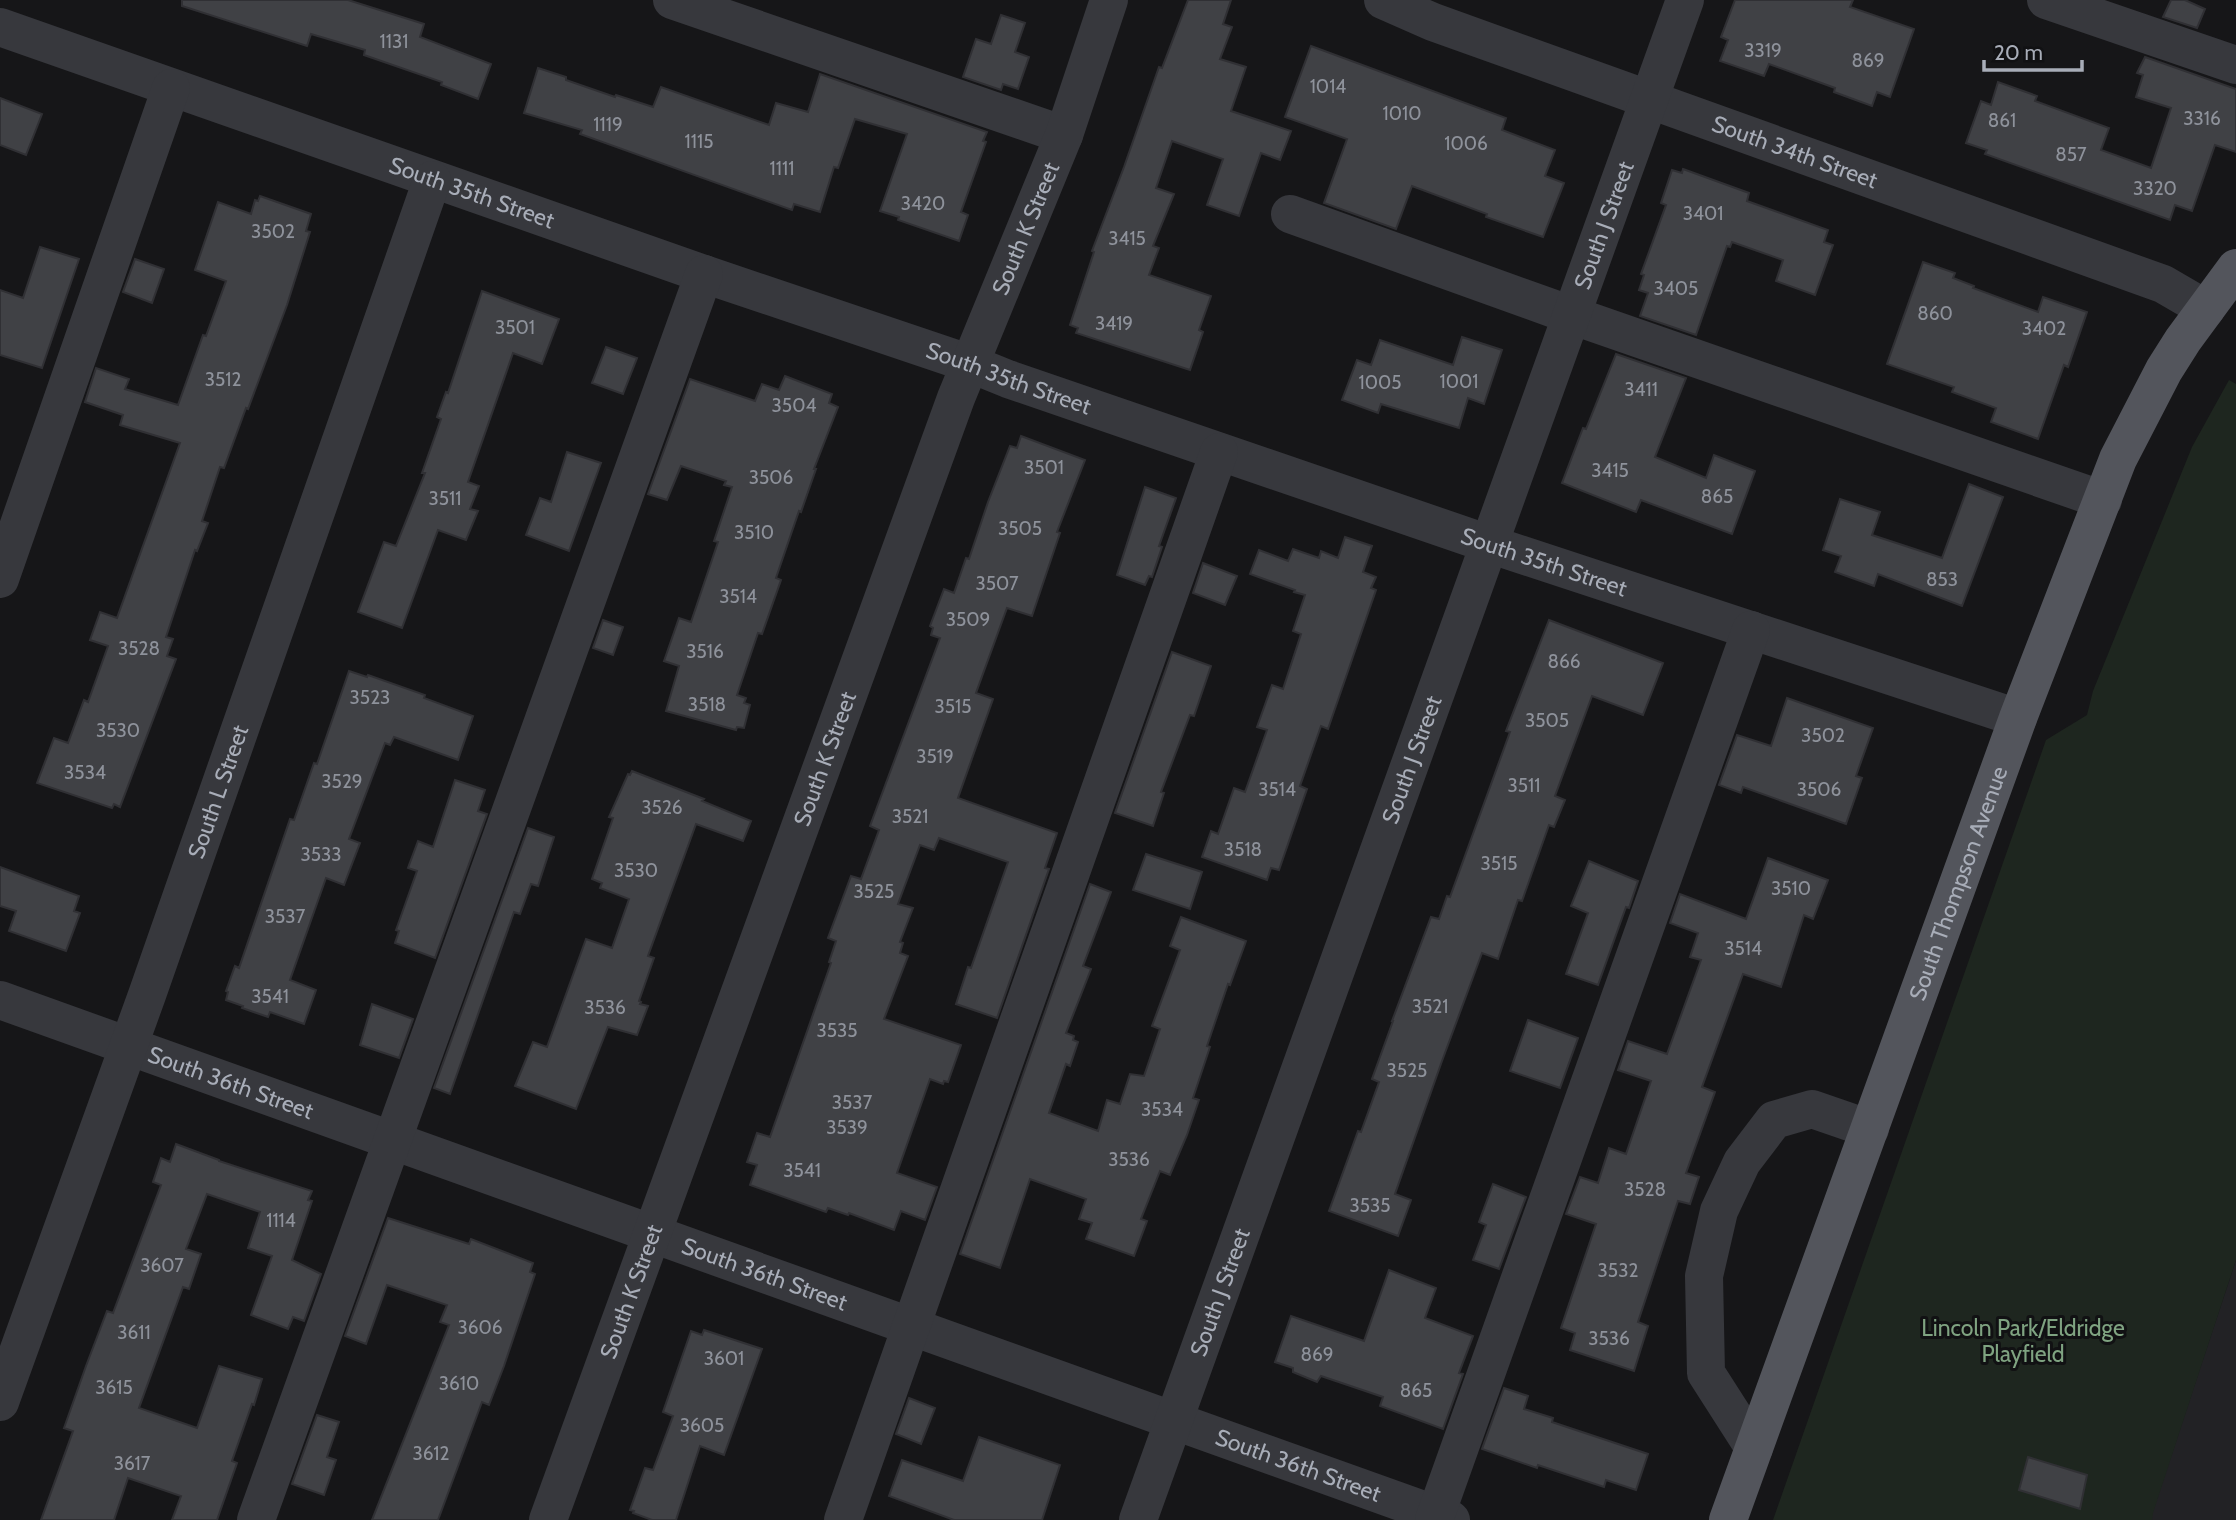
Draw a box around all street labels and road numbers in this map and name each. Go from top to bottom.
street label: South 34th Street [1708,109,1882,194]
street label: South 35th Street [386,151,558,234]
street label: South J Street [1568,157,1640,293]
street label: South K Street [986,158,1065,299]
street label: South 35th Street [923,336,1095,420]
street label: South 35th Street [1457,521,1631,602]
street label: South K Street [788,688,862,830]
street label: South J Street [1376,692,1448,827]
street label: South L Street [182,721,254,862]
street label: South Thompson Avenue [1903,762,2013,1004]
street label: South 36th Street [144,1040,317,1125]
street label: South K Street [594,1220,668,1363]
street label: South J Street [1184,1224,1256,1360]
street label: South 36th Street [678,1231,851,1316]
street label: South 36th Street [1212,1423,1385,1508]

